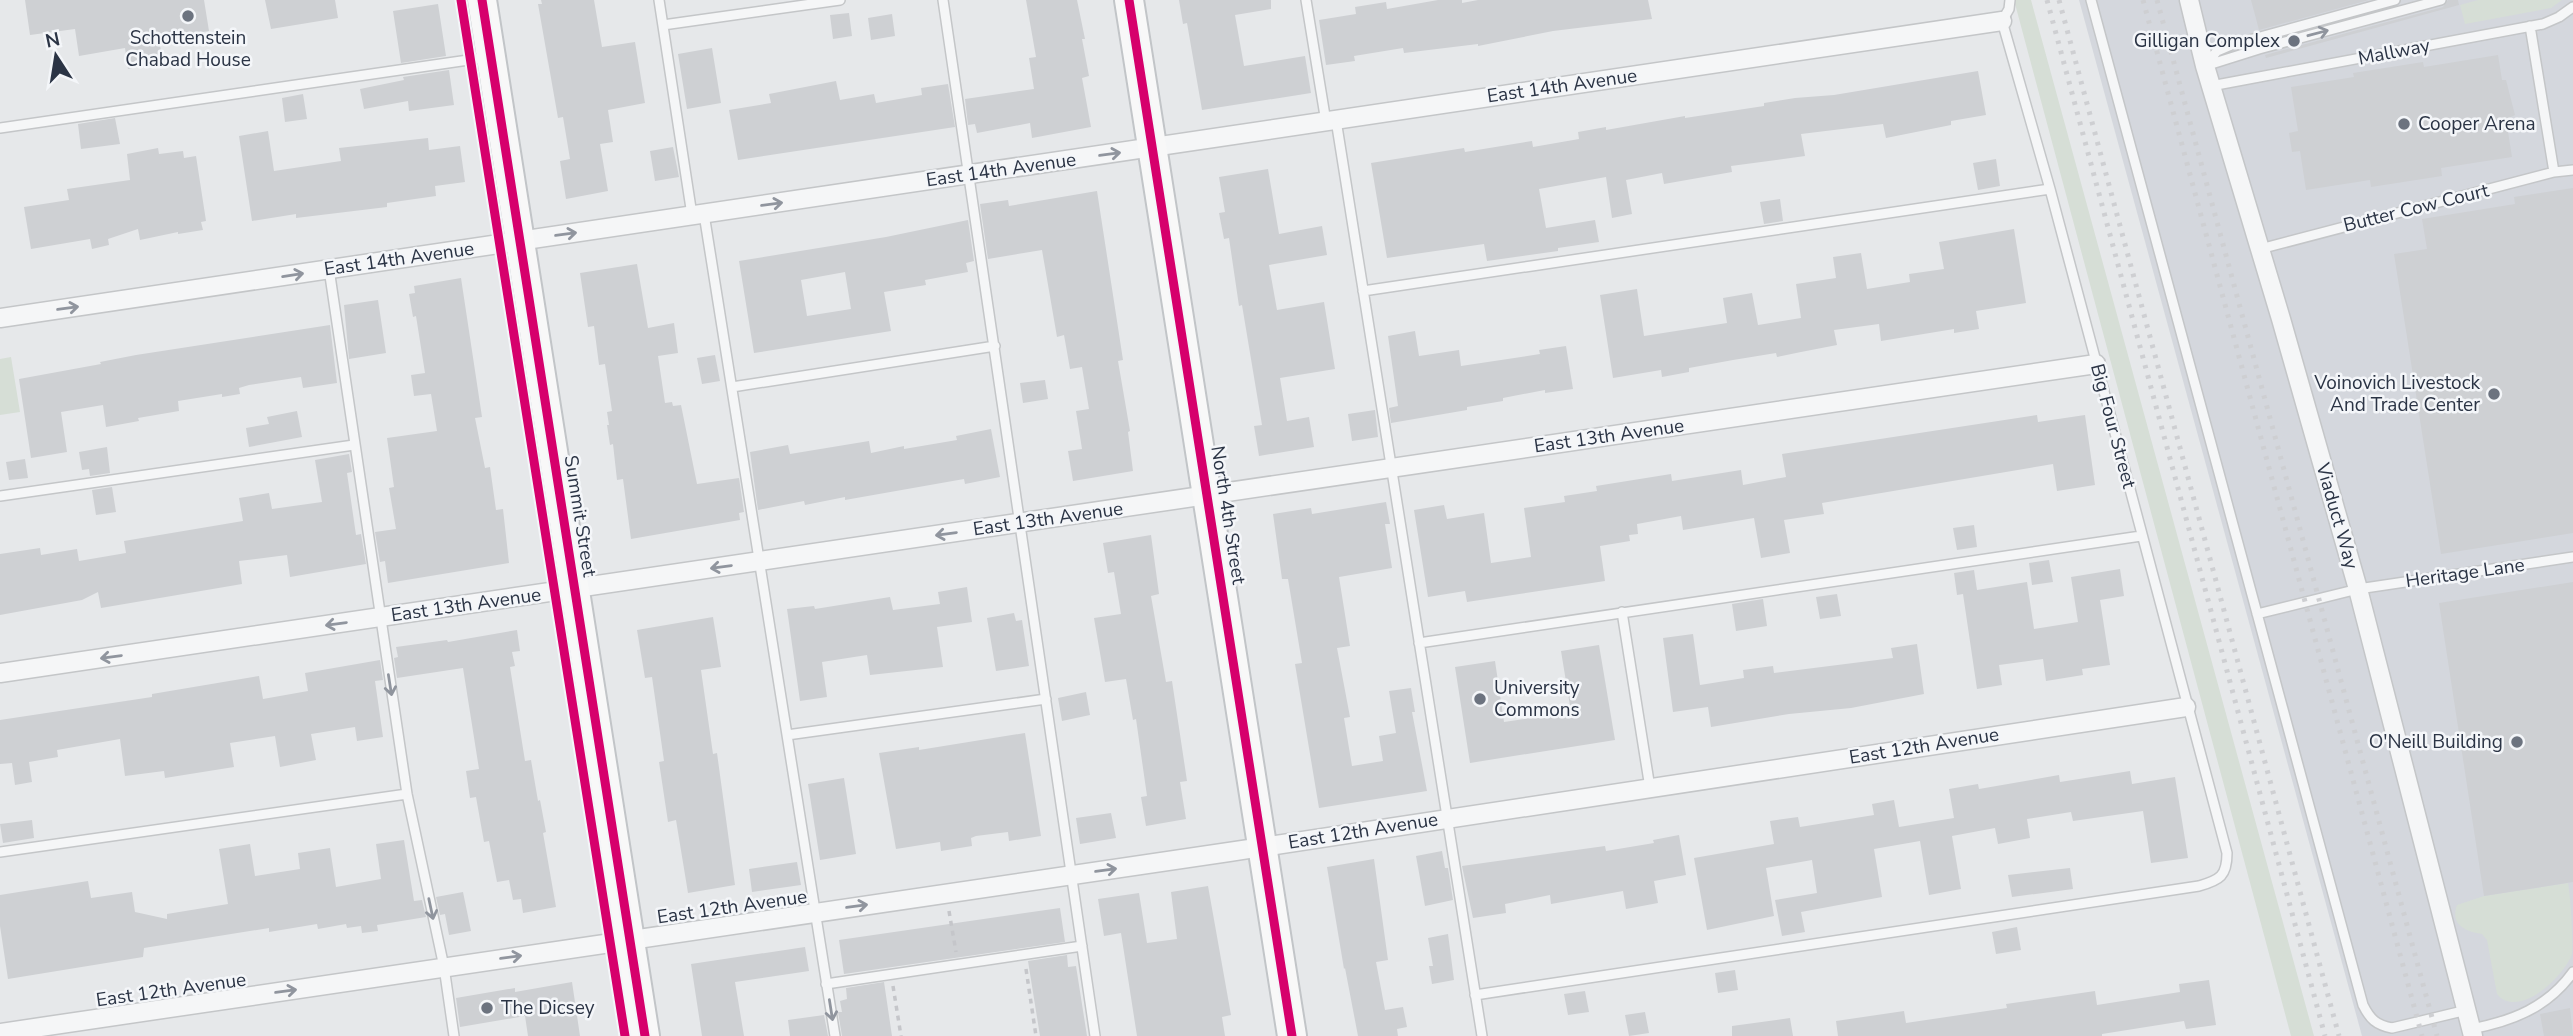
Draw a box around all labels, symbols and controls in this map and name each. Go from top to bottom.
marker: Schottenstein Chabad House [180,8,196,24]
north arrow [21,21,91,91]
place label: Schottenstein Chabad House [125,25,251,73]
text: N [43,26,62,55]
one-way arrow [2306,26,2328,39]
place label: Gilligan Complex [2134,28,2280,54]
street label: Mallway [2356,32,2432,72]
marker: Gilligan Complex [2286,33,2302,49]
street label: East 14th Avenue [1485,63,1639,109]
place label: Cooper Arena [2418,111,2536,137]
marker: Cooper Arena [2396,116,2412,132]
street label: East 14th Avenue [924,147,1078,193]
one-way arrow [1098,147,1121,160]
street label: Butter Cow Court [2341,177,2492,239]
one-way arrow [760,197,782,210]
one-way arrow [554,227,577,240]
street label: East 14th Avenue [322,236,476,282]
one-way arrow [281,268,303,281]
one-way arrow [56,301,78,314]
street label: Big Four Street [2084,361,2142,492]
place label: Voinovich Livestock And Trade Center [2313,370,2480,418]
marker: Voinovich Livestock And Trade Center [2486,386,2502,402]
street label: East 13th Avenue [1532,413,1686,459]
street label: North 4th Street [1204,444,1252,586]
street label: Summit Street [558,453,602,579]
street label: Viaduct Way [2309,459,2365,572]
street label: East 13th Avenue [971,496,1125,542]
one-way arrow [935,528,958,541]
street label: Heritage Lane [2404,552,2526,594]
one-way arrow [710,561,732,574]
street label: East 13th Avenue [389,582,543,628]
one-way arrow [325,618,348,631]
one-way arrow [100,651,123,664]
one-way arrow [384,673,397,696]
place label: University Commons [1494,675,1580,723]
marker: University Commons [1472,691,1488,707]
street label: East 12th Avenue [1847,721,2001,771]
place label: O'Neill Building [2369,729,2503,755]
marker: O'Neill Building [2509,734,2525,750]
street label: East 12th Avenue [1286,806,1440,856]
one-way arrow [1094,863,1117,876]
street label: East 12th Avenue [655,884,809,930]
one-way arrow [426,897,439,919]
one-way arrow [845,900,868,913]
one-way arrow [499,951,522,964]
street label: East 12th Avenue [94,967,248,1013]
one-way arrow [274,984,297,997]
place label: The Dicsey [501,995,595,1021]
one-way arrow [825,998,838,1021]
marker: The Dicsey [479,1000,495,1016]

